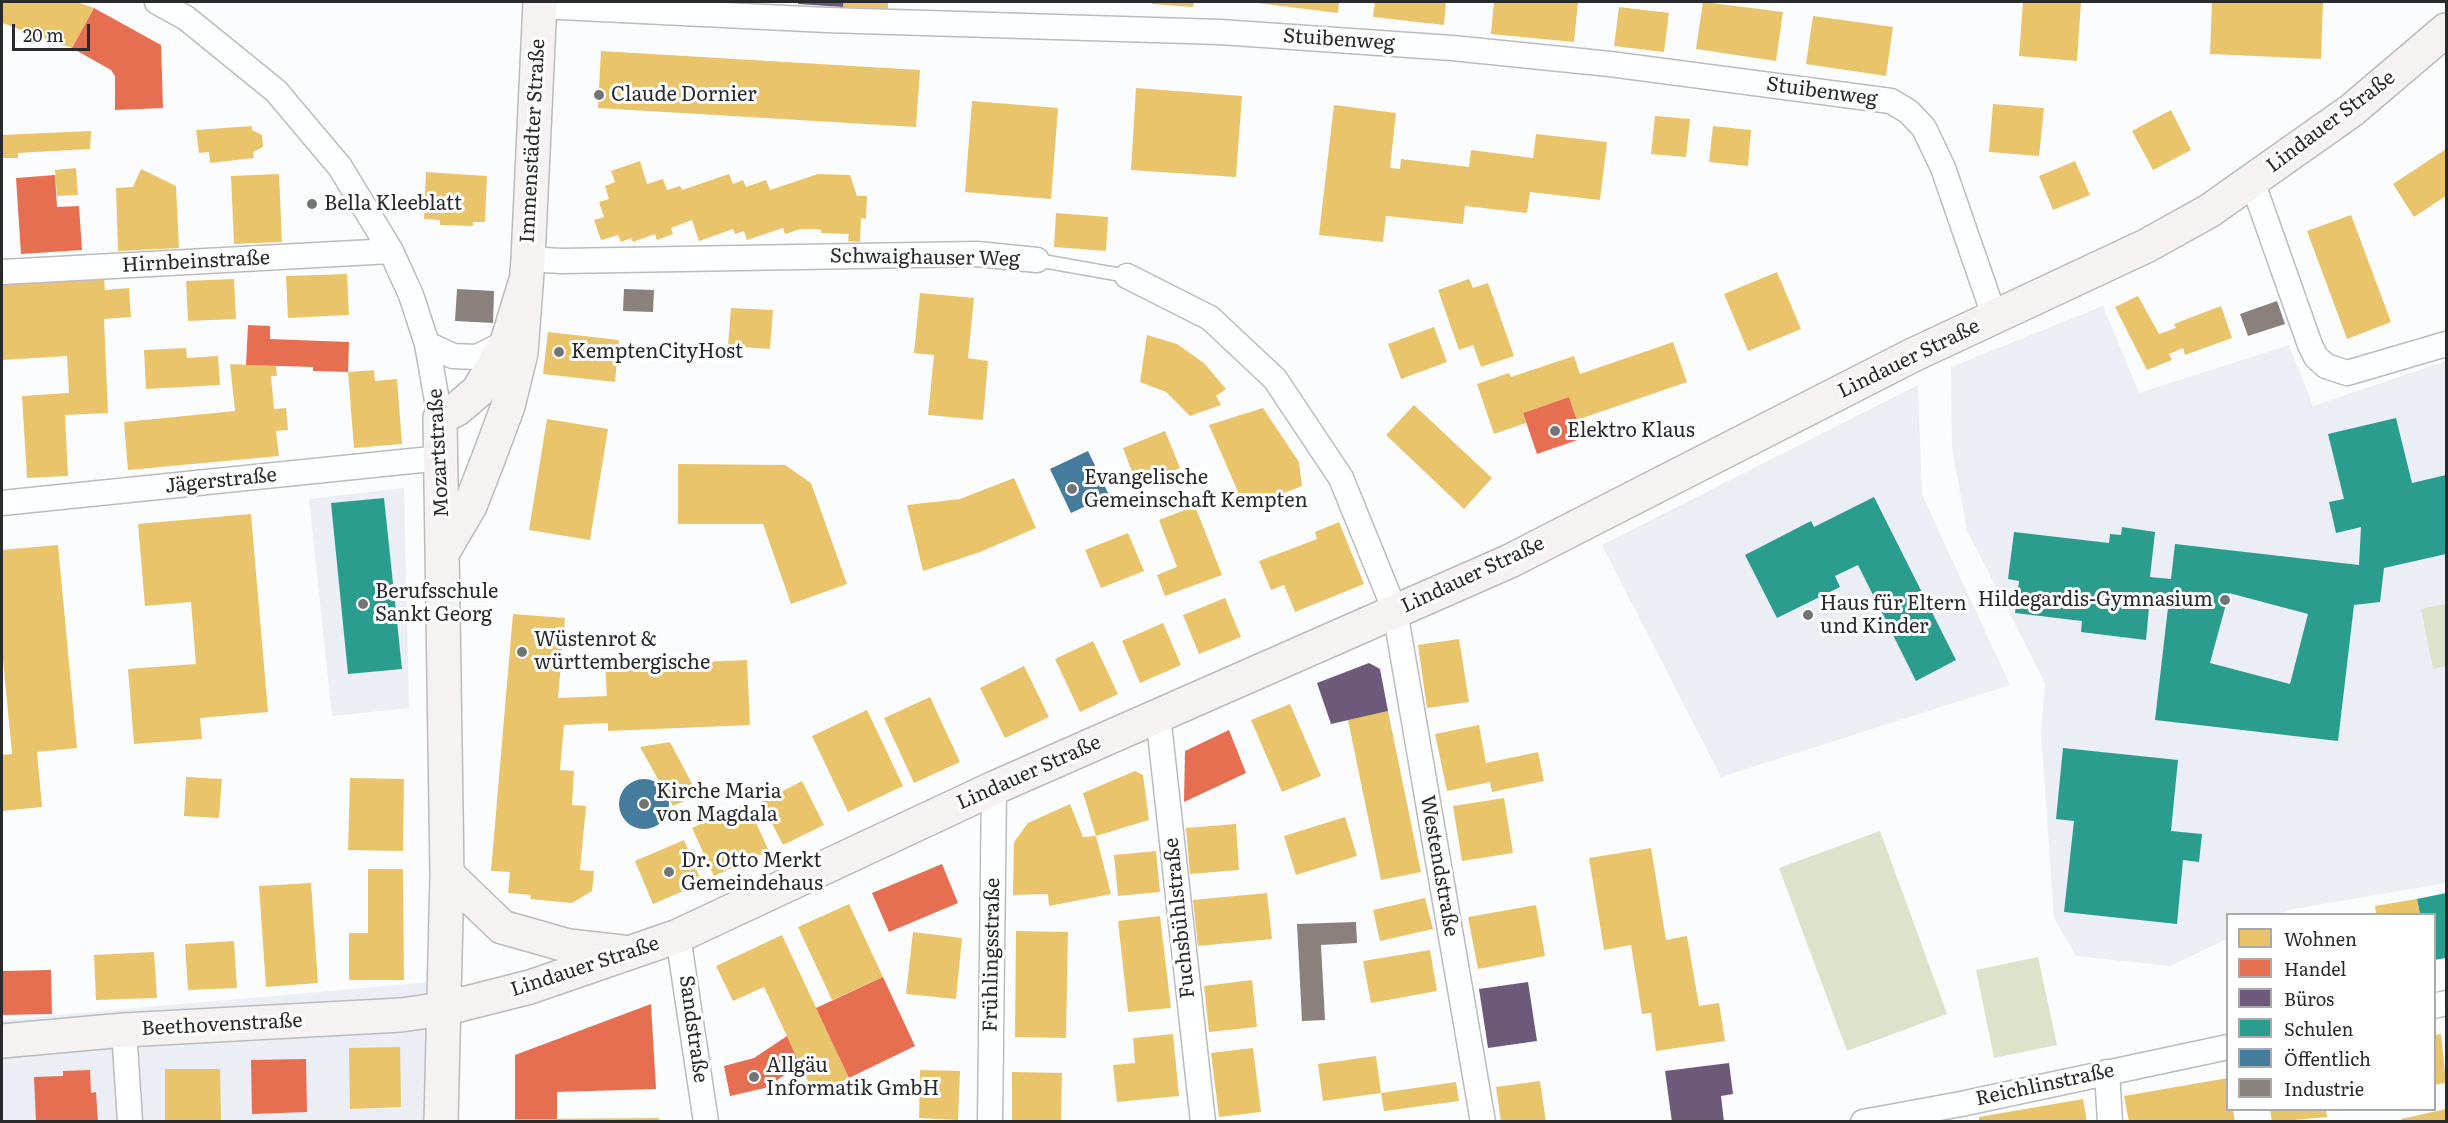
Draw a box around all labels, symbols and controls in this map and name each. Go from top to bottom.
scale bar [15,12,93,50]
text: 20 m [23,21,64,48]
street label: Stuibenweg [1282,24,1396,56]
street label: Immenstädter Straße [516,38,550,244]
street label: Lindauer Straße [2262,66,2400,178]
street label: Stuibenweg [1765,72,1879,112]
place label: Claude Dornier [611,83,757,107]
marker: Claude Dornier [592,88,606,102]
place label: Bella Kleeblatt [324,192,462,216]
marker: Bella Kleeblatt [305,197,319,211]
street label: Schwaighauser Weg [830,244,1020,272]
street label: Hirnbeinstraße [121,246,271,278]
street label: Lindauer Straße [1834,314,1984,404]
place label: KemptenCityHost [571,340,743,364]
marker: KemptenCityHost [552,345,566,359]
street label: Mozartstraße [424,388,454,518]
place label: Elektro Klaus [1567,419,1695,443]
marker: Elektro Klaus [1548,424,1562,438]
street label: Jägerstraße [164,463,278,499]
place label: Evangelische Gemeinschaft Kempten [1084,466,1308,513]
marker: Evangelische Gemeinschaft Kempten [1065,482,1079,496]
street label: Lindauer Straße [1398,531,1548,619]
place label: Berufsschule Sankt Georg [375,580,498,627]
place label: Hildegardis-Gymnasium [1978,588,2213,612]
place label: Haus für Eltern und Kinder [1820,592,1967,639]
marker: Hildegardis-Gymnasium [2218,593,2232,607]
marker: Berufsschule Sankt Georg [356,597,370,611]
marker: Haus für Eltern und Kinder [1801,608,1815,622]
place label: Wüstenrot & württembergische [534,628,710,675]
marker: Wüstenrot & württembergische [515,645,529,659]
street label: Lindauer Straße [953,731,1105,815]
place label: Kirche Maria von Magdala [656,780,781,827]
street label: Westendstraße [1415,793,1463,939]
marker: Kirche Maria von Magdala [637,797,651,811]
street label: Fuchsbühlstraße [1160,836,1200,1000]
place label: Dr. Otto Merkt Gemeindehaus [681,849,823,896]
marker: Dr. Otto Merkt Gemeindehaus [662,865,676,879]
street label: Frühlingsstraße [979,878,1005,1032]
legend [2226,913,2436,1111]
text: Wohnen [2284,925,2357,952]
street label: Lindauer Straße [508,932,662,1002]
text: Handel [2284,955,2346,982]
street label: Sandstraße [674,974,712,1084]
text: Büros [2284,985,2334,1012]
street label: Beethovenstraße [141,1009,303,1041]
text: Schulen [2284,1015,2353,1042]
text: Öffentlich [2284,1045,2371,1072]
place label: Allgäu Informatik GmbH [766,1054,939,1101]
street label: Reichlinstraße [1974,1059,2116,1111]
marker: Allgäu Informatik GmbH [747,1070,761,1084]
text: Industrie [2284,1075,2364,1102]

